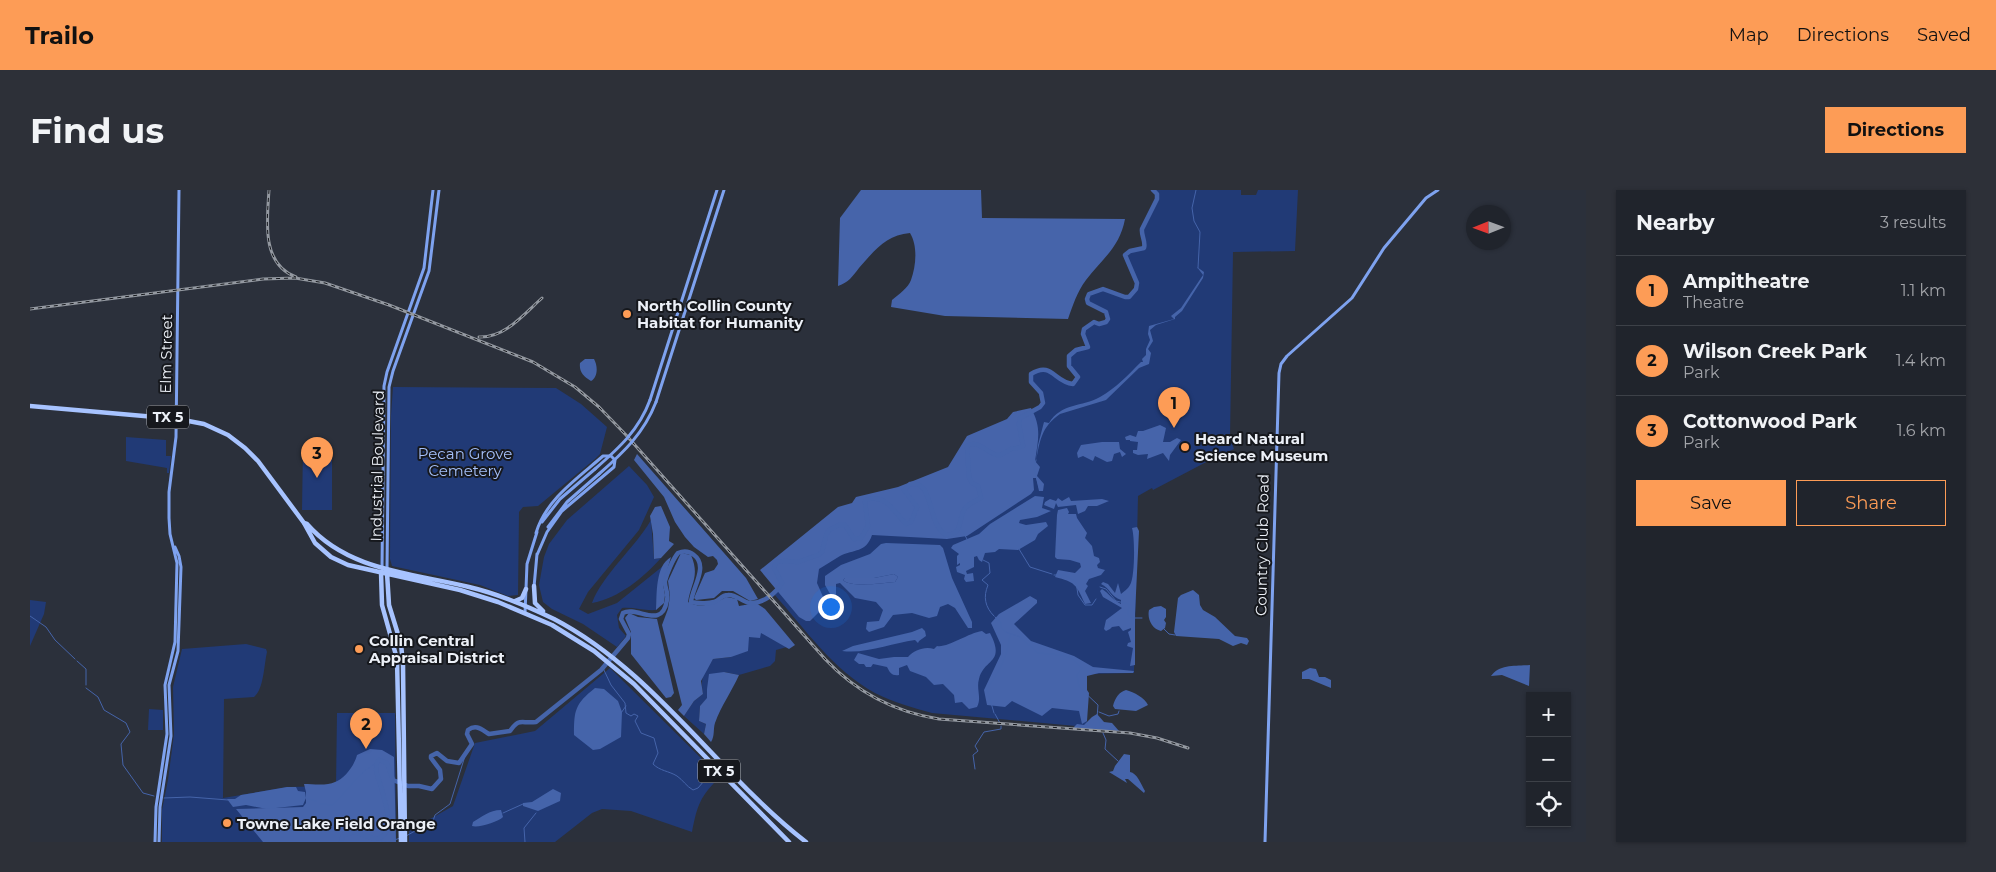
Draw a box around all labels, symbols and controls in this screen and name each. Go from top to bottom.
text: Trailo [25,21,94,50]
text: Map [1729,24,1769,46]
text: Directions [1797,24,1889,46]
text: Saved [1917,24,1971,46]
button: Directions [1825,107,1966,153]
text: Find us [30,109,164,152]
north arrow [1466,205,1511,250]
text: Nearby [1636,210,1715,235]
text: 3 results [1880,213,1946,232]
text: Ampitheatre [1683,270,1810,293]
text: 1 [1649,281,1655,300]
text: 1.1 km [1901,281,1946,300]
text: Theatre [1683,293,1744,312]
place label: North Collin County Habitat for Humanity [637,296,804,332]
marker: North Collin County Habitat for Humanity [621,308,633,320]
street label: Elm Street [156,314,176,394]
text: Wilson Creek Park [1683,340,1867,363]
text: 2 [1647,351,1657,370]
text: 1.4 km [1896,351,1946,370]
text: Park [1683,363,1720,382]
pin: 1 [1158,387,1190,428]
street label: Industrial Boulevard [366,390,388,542]
road number: TX 5 [147,406,189,428]
text: Cottonwood Park [1683,410,1857,433]
text: 3 [1647,421,1657,440]
text: 1.6 km [1897,421,1946,440]
place label: Heard Natural Science Museum [1195,429,1328,465]
text: Park [1683,433,1720,452]
pin: 3 [301,437,333,478]
marker: Heard Natural Science Museum [1179,441,1191,453]
park label: Pecan Grove Cemetery [418,444,512,480]
street label: Country Club Road [1251,474,1273,616]
button: Save [1636,480,1786,526]
button: Share [1796,480,1946,526]
your location [818,594,844,620]
place label: Collin Central Appraisal District [368,631,505,667]
marker: Collin Central Appraisal District [353,643,365,655]
map controls [1526,692,1571,827]
button: + [1526,692,1571,737]
pin: 2 [350,708,382,749]
button: − [1526,737,1571,782]
road number: TX 5 [698,760,740,782]
button: locate [1526,782,1571,827]
place label: Towne Lake Field Orange [237,814,436,833]
marker: Towne Lake Field Orange [221,817,233,829]

